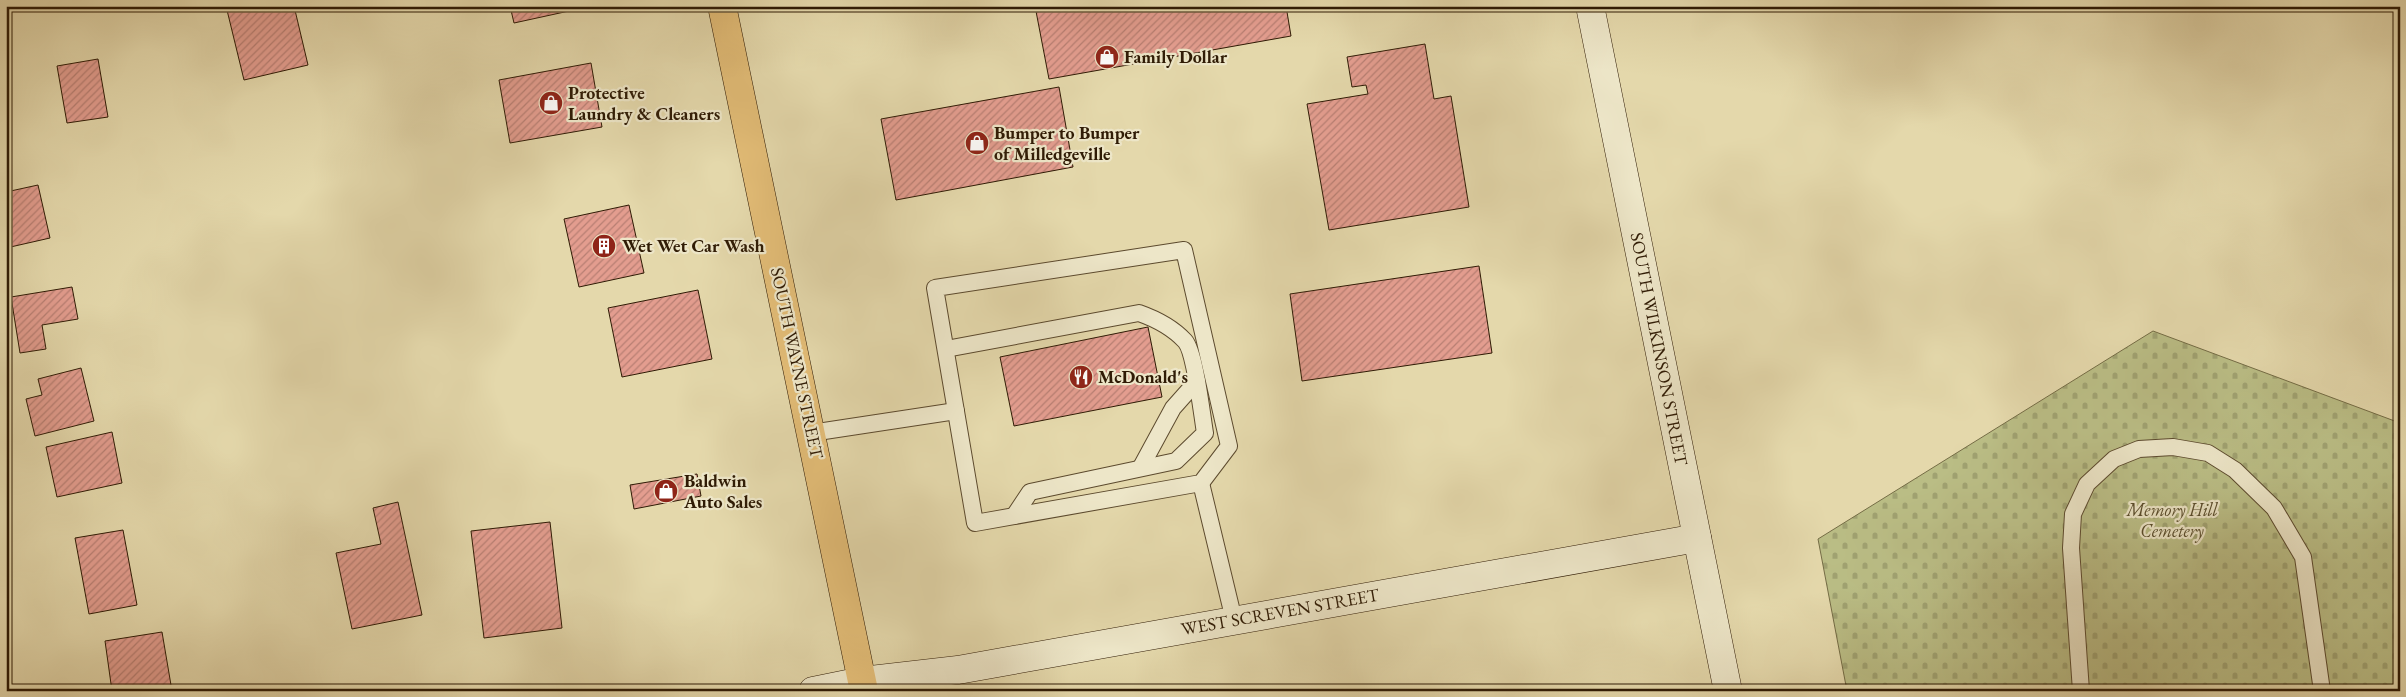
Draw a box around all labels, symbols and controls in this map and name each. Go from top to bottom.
shop icon: Family Dollar [1094,44,1120,70]
place label: Family Dollar [1124,45,1228,68]
place label: Protective Laundry & Cleaners [568,81,720,125]
shop icon: Protective Laundry & Cleaners [538,90,564,116]
place label: Bumper to Bumper of Milledgeville [994,121,1140,165]
shop icon: Bumper to Bumper of Milledgeville [964,130,990,156]
street label: SOUTH WILKINSON STREET [1626,230,1694,468]
building icon: Wet Wet Car Wash [591,233,617,259]
place label: Wet Wet Car Wash [622,234,765,257]
street label: SOUTH WAYNE STREET [766,265,829,462]
restaurant icon: McDonald's [1068,364,1094,390]
place label: McDonald's [1098,365,1188,388]
place label: Baldwin Auto Sales [683,469,762,513]
shop icon: Baldwin Auto Sales [653,478,679,504]
park label: Memory Hill Cemetery [2125,498,2218,543]
street label: WEST SCREVEN STREET [1179,583,1382,640]

